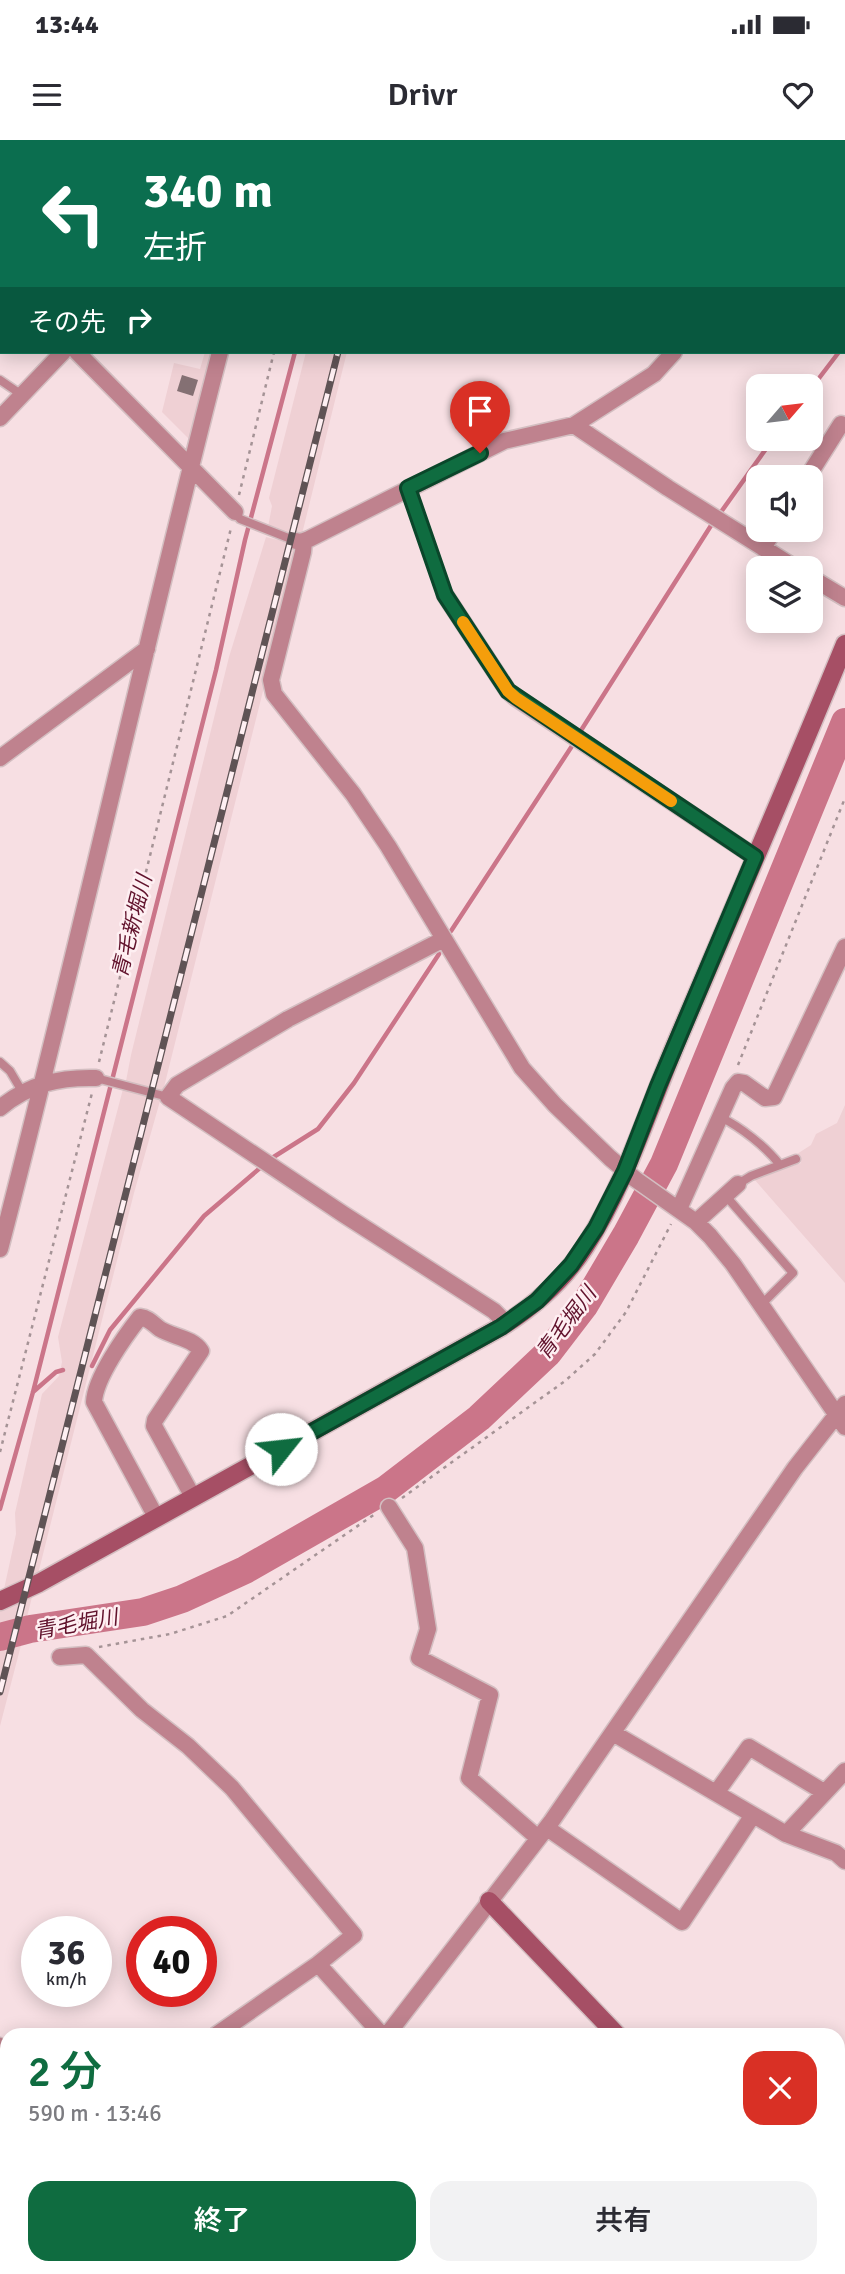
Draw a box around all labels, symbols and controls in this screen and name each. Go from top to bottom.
text: 13:44 [35,9,99,41]
text: Drivr [387,75,458,114]
icon: menu [28,76,66,114]
icon: heart [779,76,817,114]
text: 340 m [143,161,273,221]
icon: left [28,168,119,259]
text: 左折 [143,228,207,267]
icon: right [120,301,158,339]
text: その先 [28,307,106,339]
north arrow [746,374,822,452]
map controls [746,374,823,633]
pin [450,381,510,453]
icon: arrive [461,392,499,430]
button: sound [746,465,823,542]
button: layers [746,556,823,633]
water label: 青毛新堀川 [107,870,158,980]
water label: 青毛堀川 [530,1280,603,1364]
position arrow [244,1412,318,1486]
water label: 青毛堀川 [32,1604,122,1644]
speed limit sign: 40 [126,1916,217,2007]
text: 36 [48,1931,85,1974]
text: km/h [46,1968,87,1990]
text: 2 分 [28,2047,102,2098]
button: close [743,2051,817,2125]
text: 590 m · 13:46 [28,2099,162,2128]
button: 終了 [28,2181,416,2261]
button: 共有 [430,2181,817,2261]

